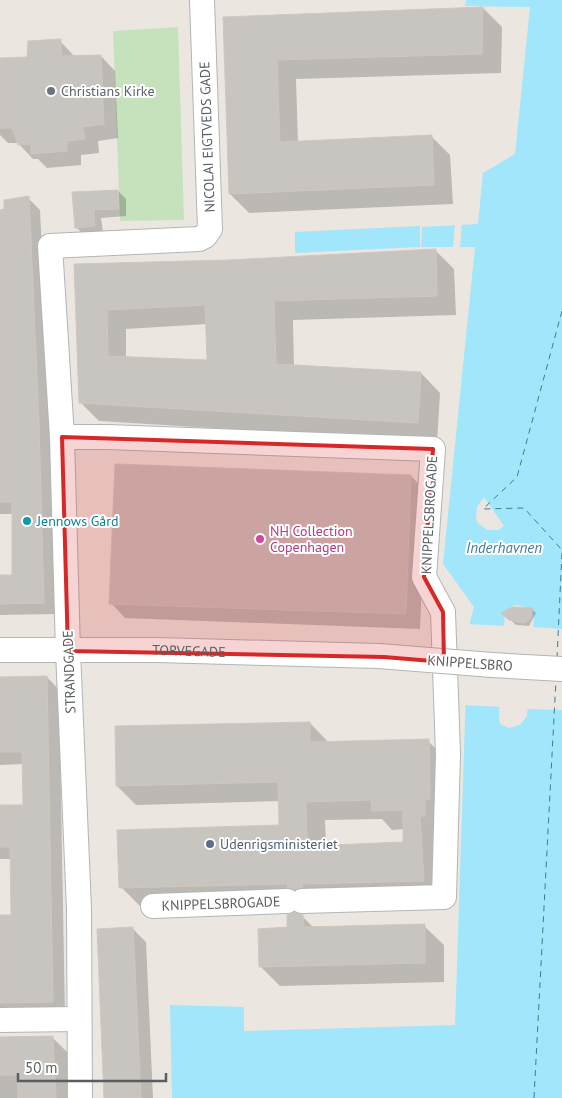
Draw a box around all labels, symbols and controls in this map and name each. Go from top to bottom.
street label: NICOLAI EIGTVEDS GADE [195,61,219,213]
place label: Christians Kirke [61,82,155,100]
marker: Christians Kirke [45,85,57,97]
street label: KNIPPELSBROGADE [417,455,441,575]
place label: Jennows Gård [36,512,119,530]
marker: Jennows Gård [21,515,33,527]
place label: NH Collection Copenhagen [270,522,353,556]
marker: NH Collection Copenhagen [254,533,266,545]
water label: Inderhavnen [466,538,542,557]
street label: STRANDGADE [59,630,79,714]
street label: TORVEGADE [152,641,226,661]
street label: KNIPPELSBRO [427,651,513,675]
place label: Udenrigsministeriet [220,835,338,853]
marker: Udenrigsministeriet [204,838,216,850]
street label: KNIPPELSBROGADE [161,892,281,915]
scale bar [18,1050,165,1082]
text: 50 m [25,1058,58,1077]

